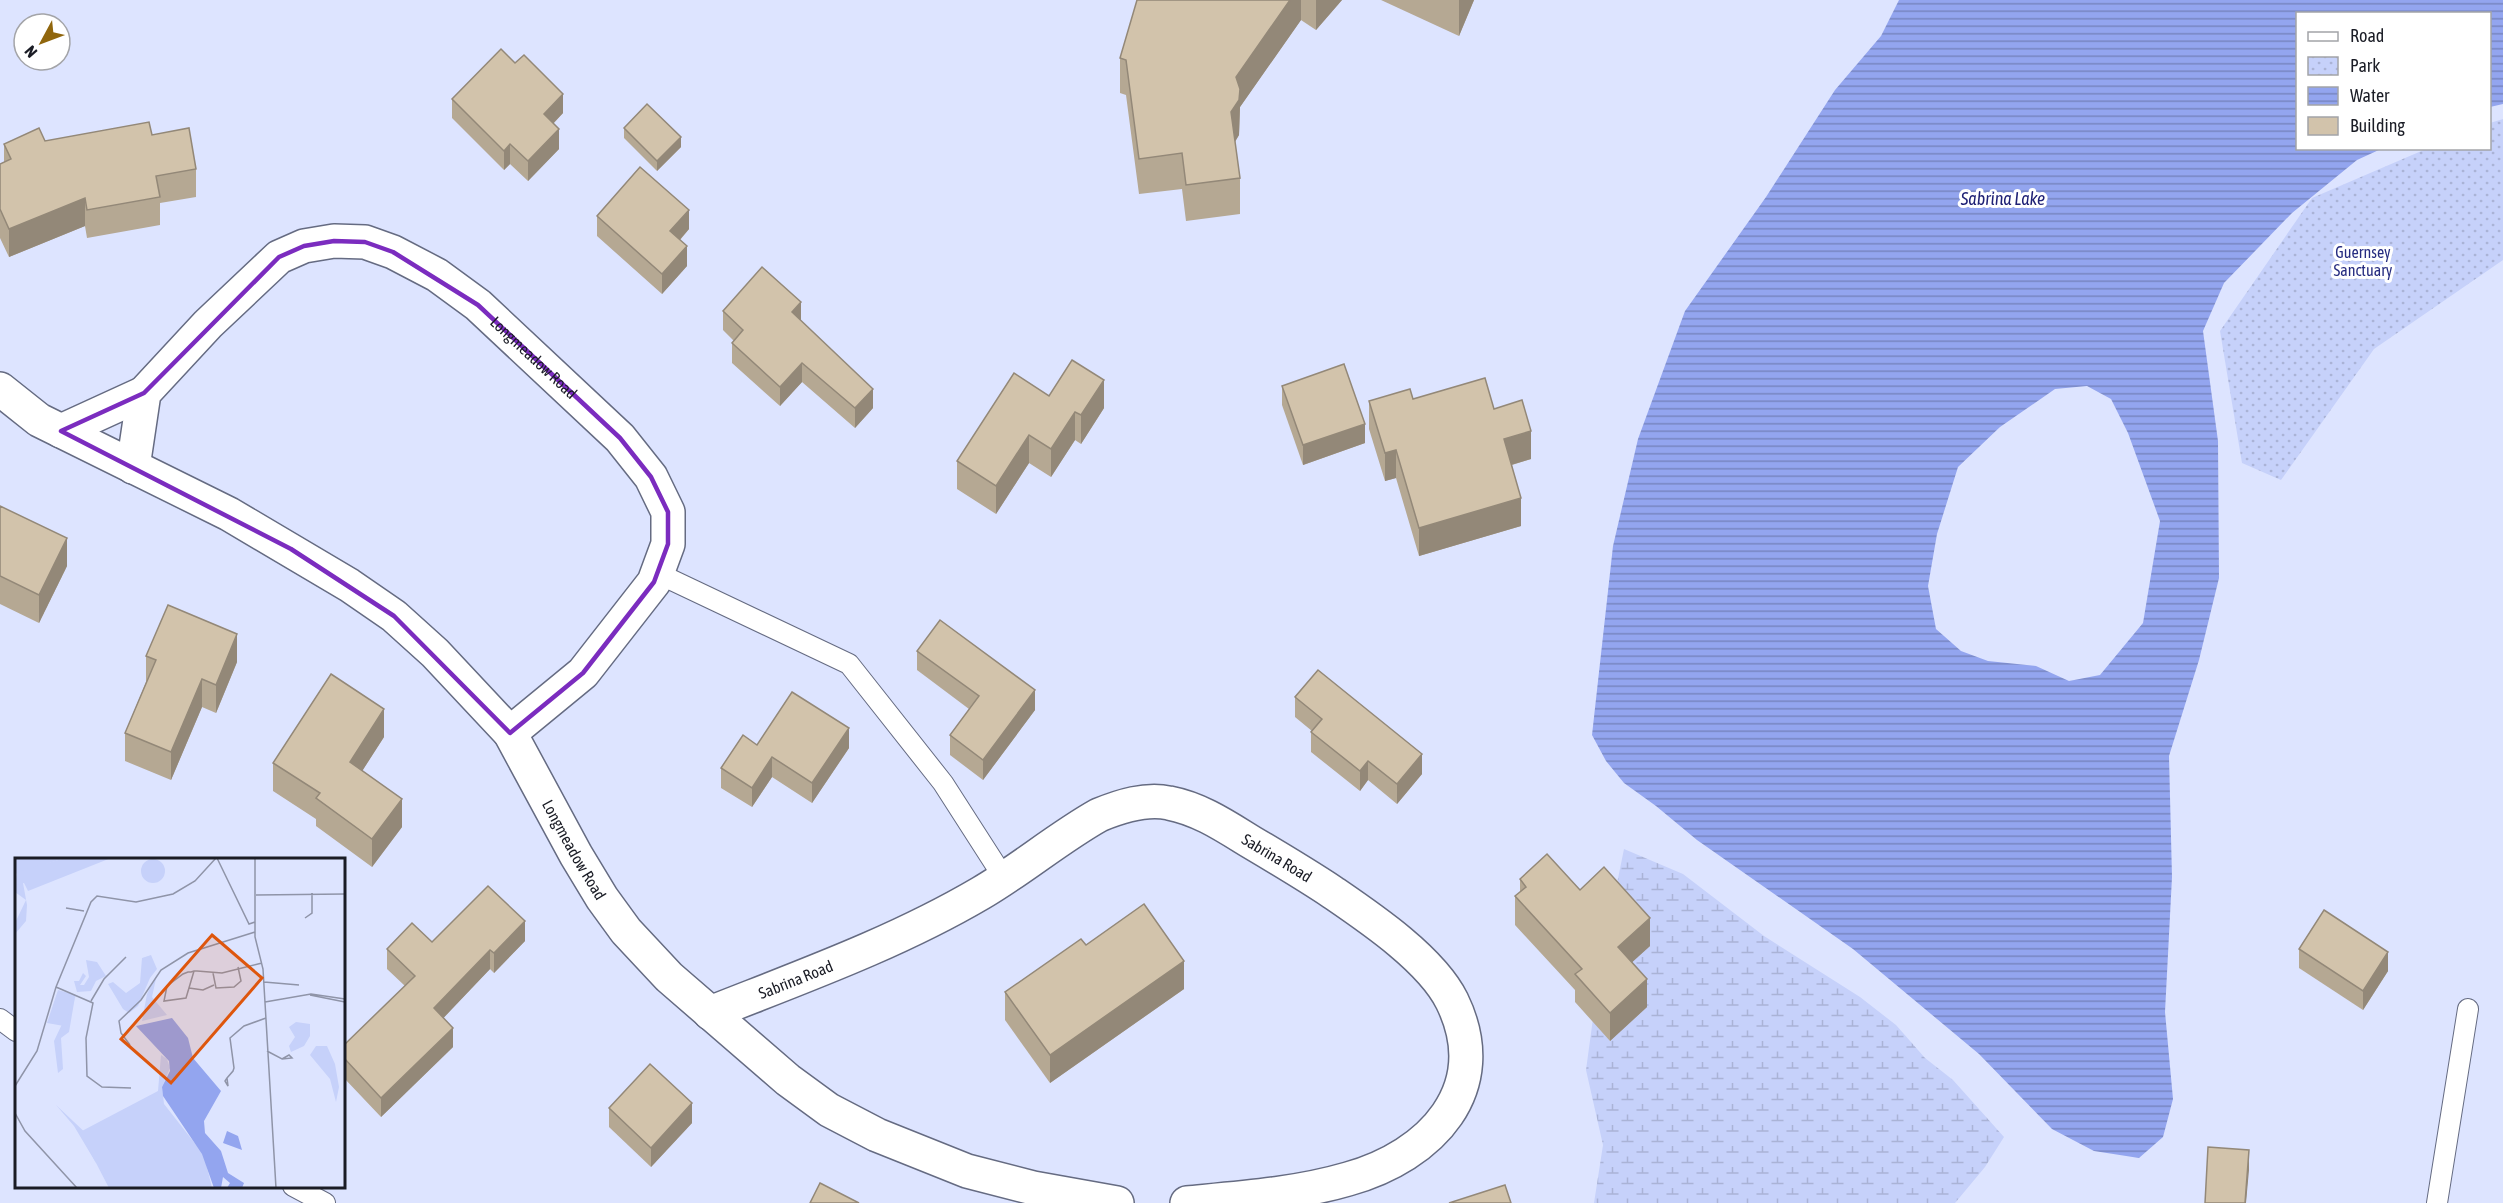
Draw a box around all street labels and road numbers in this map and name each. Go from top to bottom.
street label: Longmeadow Road [487,312,581,402]
street label: Longmeadow Road [539,797,610,903]
street label: Sabrina Road [1239,830,1315,886]
street label: Sabrina Road [756,957,835,1002]

